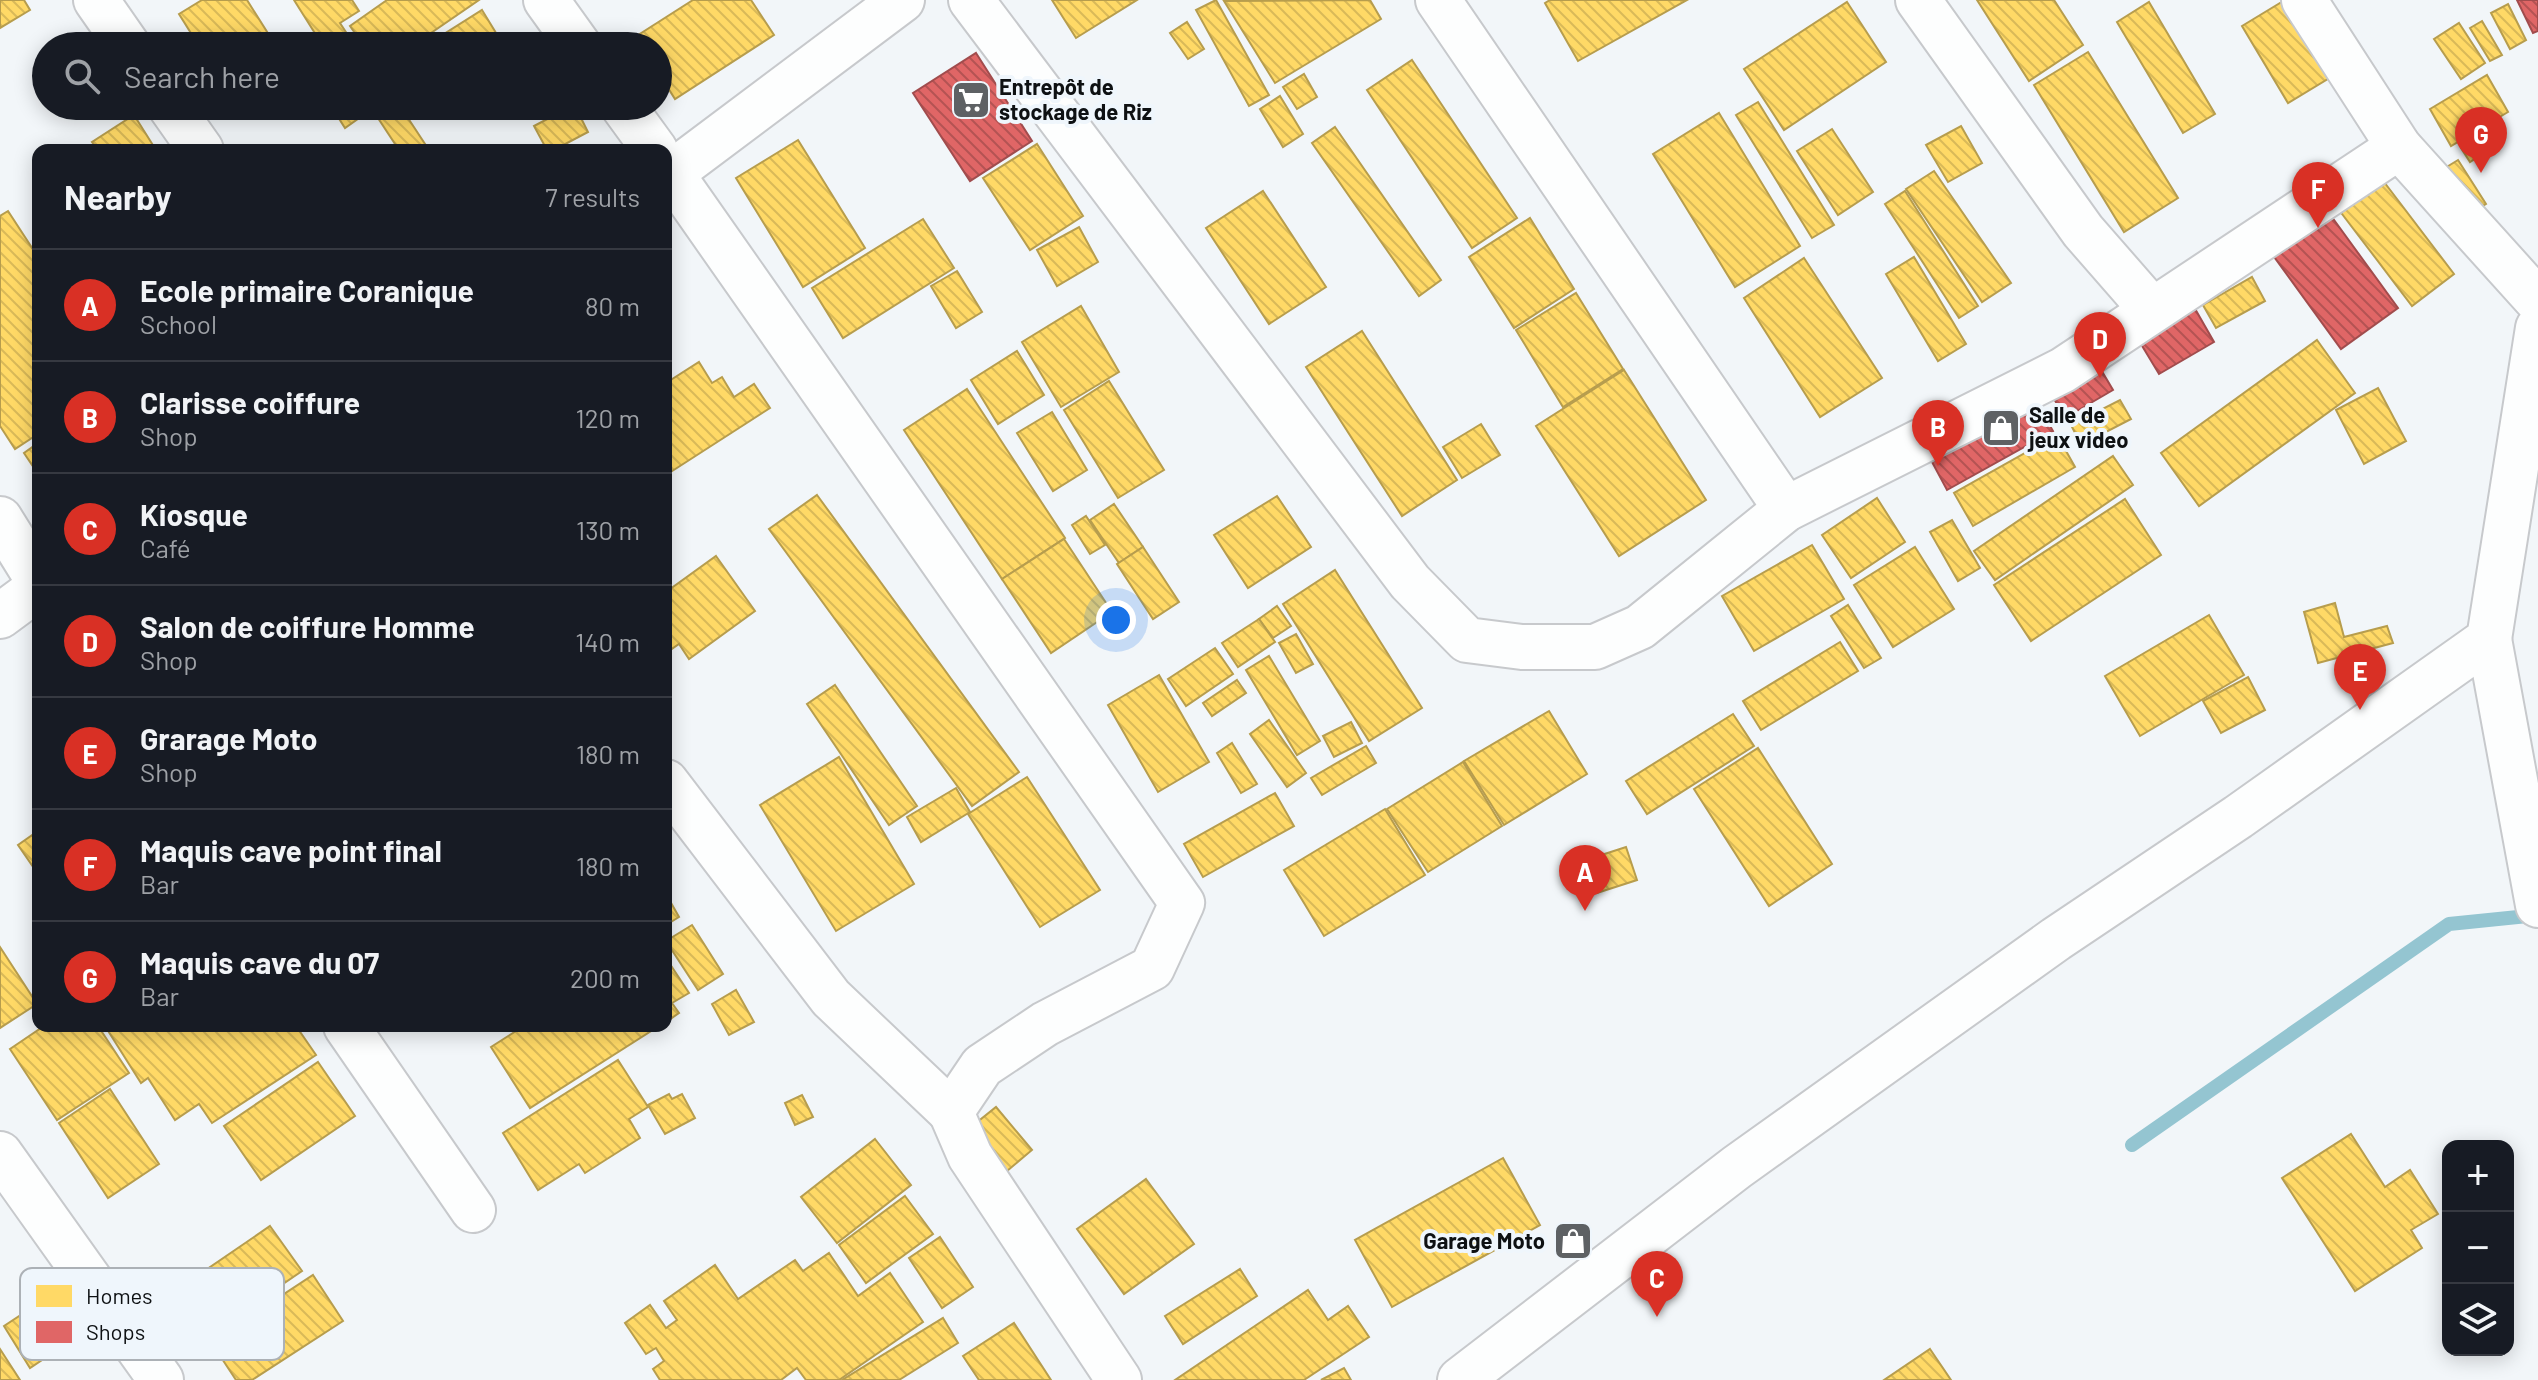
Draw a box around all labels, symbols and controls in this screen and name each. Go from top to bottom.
search box [32,32,672,120]
icon: search [60,54,104,98]
text: Search here [124,58,280,94]
place label: Entrepôt de stockage de Riz [999,73,1152,124]
supermarket icon: Entrepôt de stockage de Riz [950,79,992,121]
pin: G [2455,107,2507,173]
pin: F [2292,162,2344,228]
text: Nearby [64,176,172,217]
text: 7 results [545,181,640,212]
text: Ecole primaire Coranique [140,272,474,308]
text: A [81,290,99,321]
text: 80 m [585,290,640,321]
text: School [140,308,217,339]
pin: D [2074,312,2126,378]
text: Clarisse coiffure [140,384,360,420]
pin: B [1912,400,1964,466]
place label: Salle de jeux video [2027,401,2129,452]
text: B [82,402,98,433]
text: 120 m [576,402,640,433]
shop icon: Salle de jeux video [1980,407,2022,449]
text: Shop [140,420,198,451]
text: Kiosque [140,496,248,532]
text: C [82,514,98,545]
text: 130 m [576,514,640,545]
text: Café [140,532,191,563]
your location [1096,600,1136,640]
text: Salon de coiffure Homme [140,608,475,644]
text: D [82,626,98,657]
text: 140 m [575,626,640,657]
text: Shop [140,644,198,675]
pin: E [2334,644,2386,710]
text: Grarage Moto [140,720,317,756]
text: E [82,738,98,769]
text: 180 m [576,738,640,769]
text: Shop [140,756,198,787]
text: Maquis cave point final [140,832,442,868]
pin: A [1559,845,1611,911]
text: F [83,850,97,881]
text: 180 m [576,850,640,881]
text: Bar [140,868,179,899]
text: Maquis cave du 07 [140,944,379,980]
text: G [82,962,98,993]
text: 200 m [570,962,640,993]
text: Bar [140,980,179,1011]
map controls [2442,1140,2514,1356]
button: + [2442,1140,2514,1212]
button: − [2442,1212,2514,1284]
shop icon: Garage Moto [1552,1220,1594,1262]
place label: Garage Moto [1423,1227,1545,1253]
pin: C [1631,1251,1683,1317]
legend [20,1268,284,1360]
text: Homes [86,1282,153,1308]
button: layers [2442,1284,2514,1356]
text: Shops [86,1318,145,1344]

